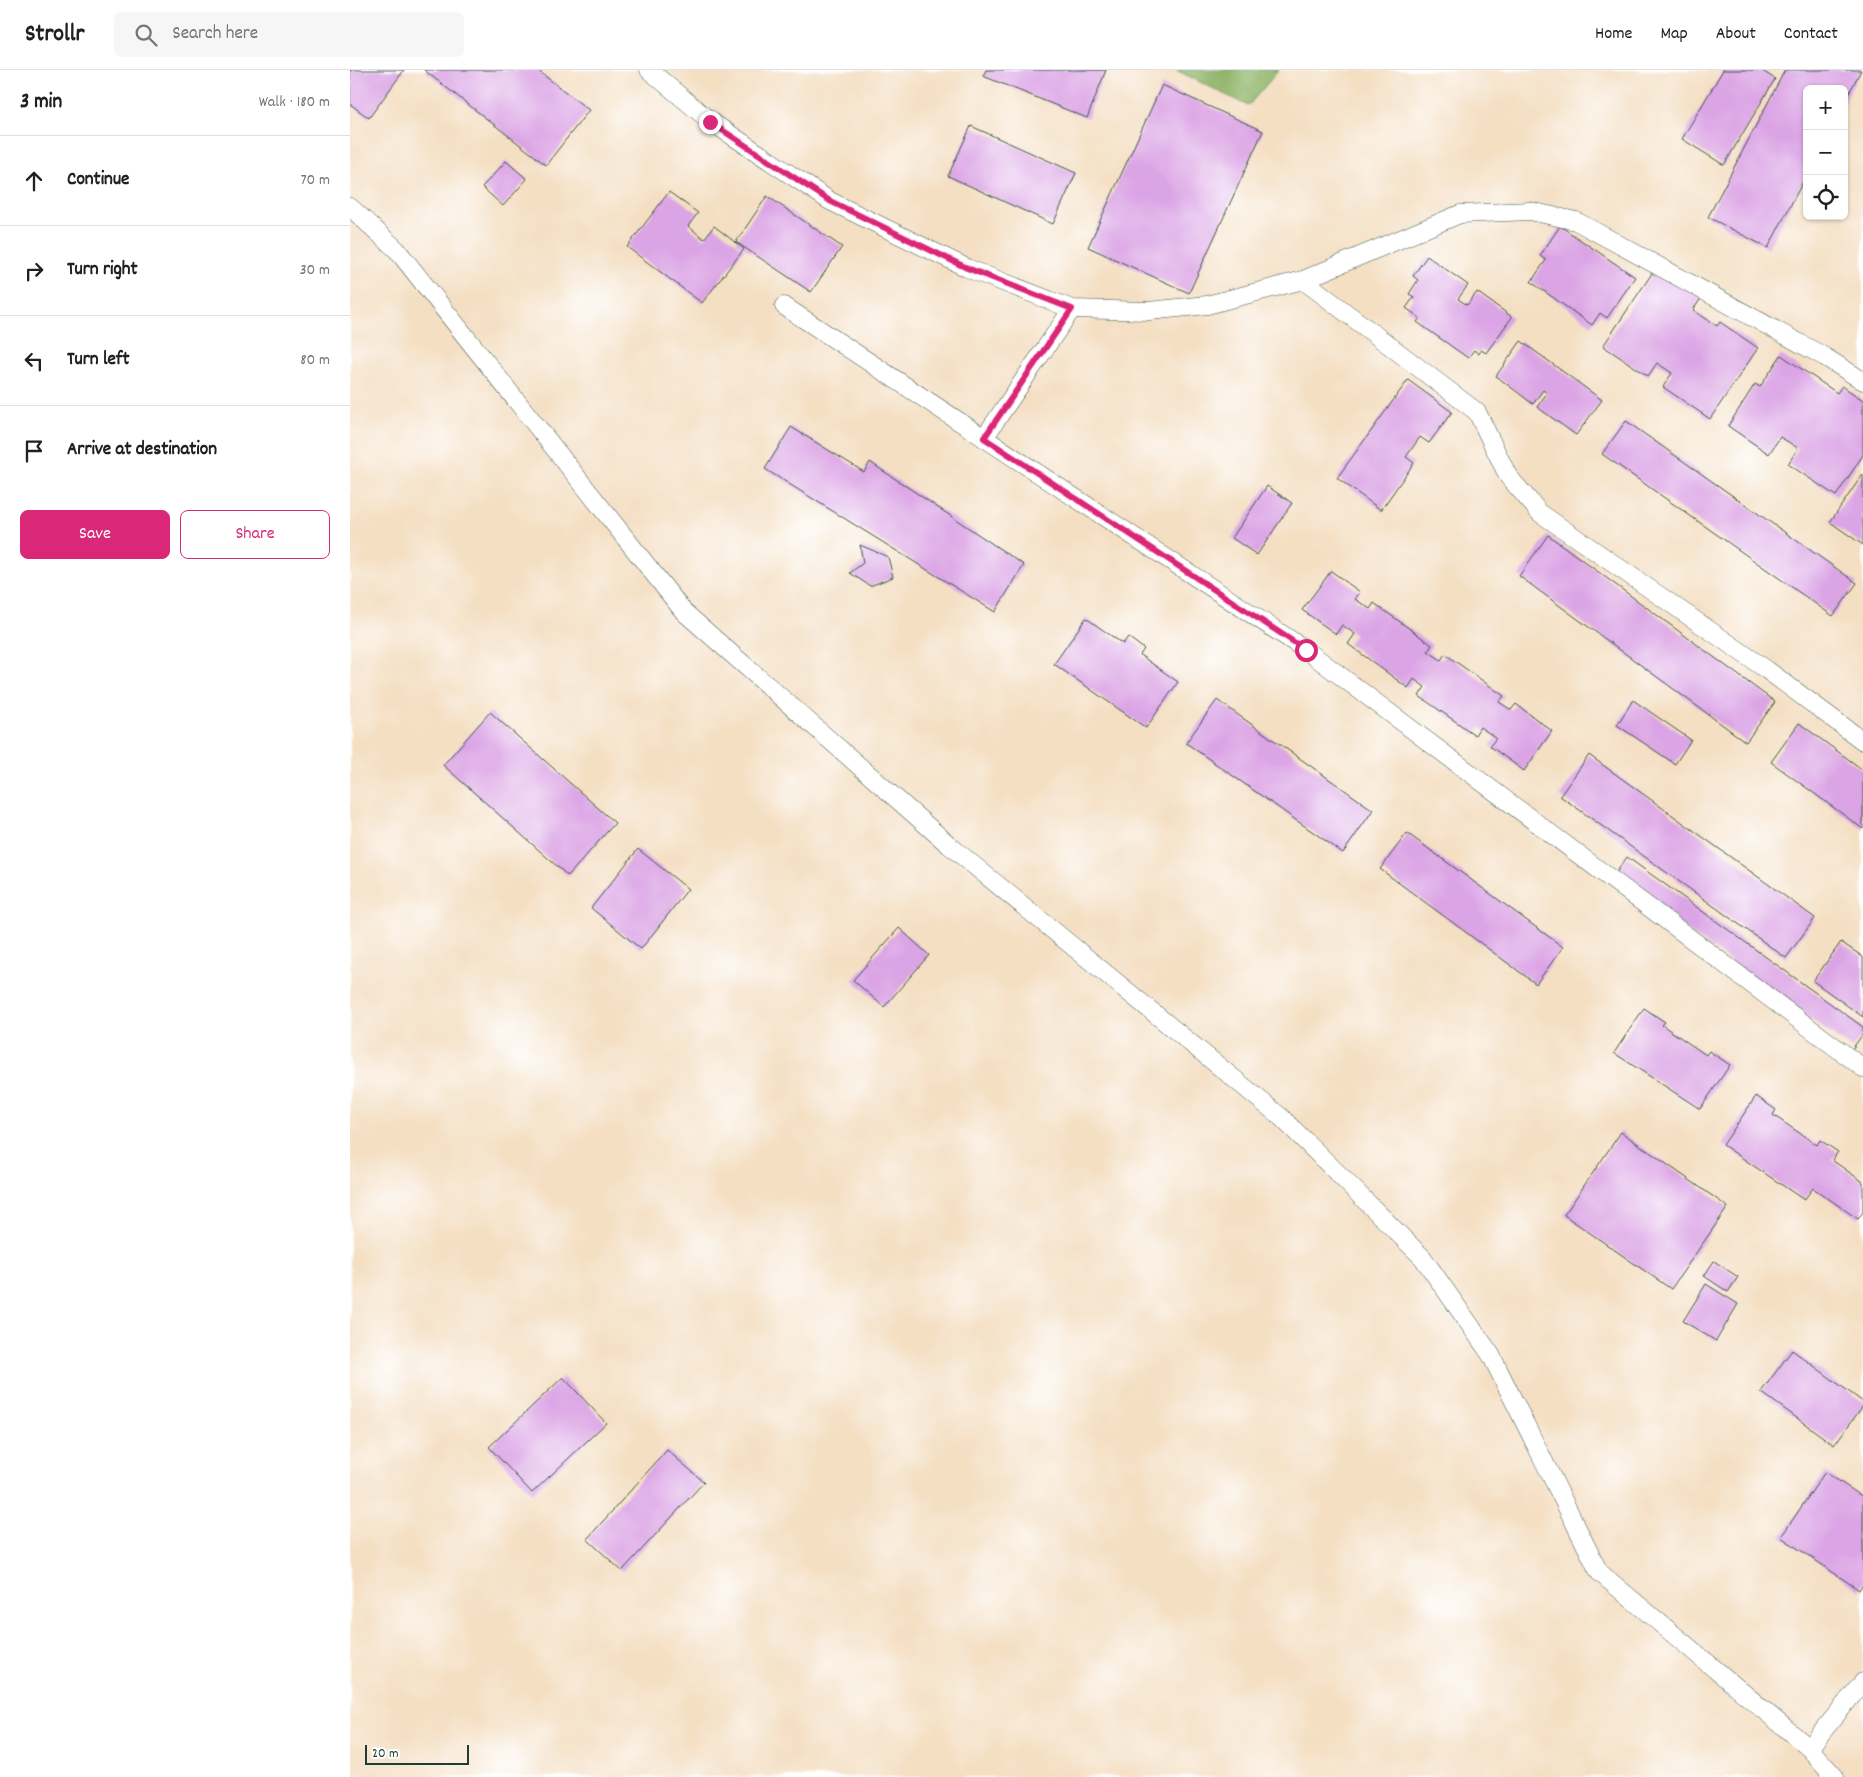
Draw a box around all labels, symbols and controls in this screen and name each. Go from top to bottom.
search box [114,12,464,57]
text: Strollr [25,18,84,52]
icon: search [132,21,160,49]
text: Search here [172,21,258,48]
text: Home [1595,22,1632,47]
text: Map [1660,22,1688,47]
text: About [1716,22,1756,47]
text: Contact [1784,22,1838,47]
map controls [1803,85,1848,220]
button: + [1803,85,1848,130]
text: 3 min [20,88,62,118]
text: Walk · 180 m [259,91,330,114]
route end [699,111,722,134]
button: − [1803,130,1848,175]
icon: ahead [20,167,48,195]
text: Continue [67,167,129,194]
text: 70 m [300,169,330,192]
button: locate [1803,175,1848,220]
icon: right [20,257,48,285]
text: Turn right [67,257,138,284]
text: 30 m [300,259,330,282]
icon: left [20,347,48,375]
text: Turn left [67,347,130,374]
text: 80 m [300,349,330,372]
icon: arrive [20,437,48,465]
text: Arrive at destination [67,437,217,464]
button: Save [20,510,170,559]
button: Share [180,510,330,559]
route start [1295,639,1318,662]
scale bar [365,1742,469,1765]
text: 20 m [372,1744,399,1764]

